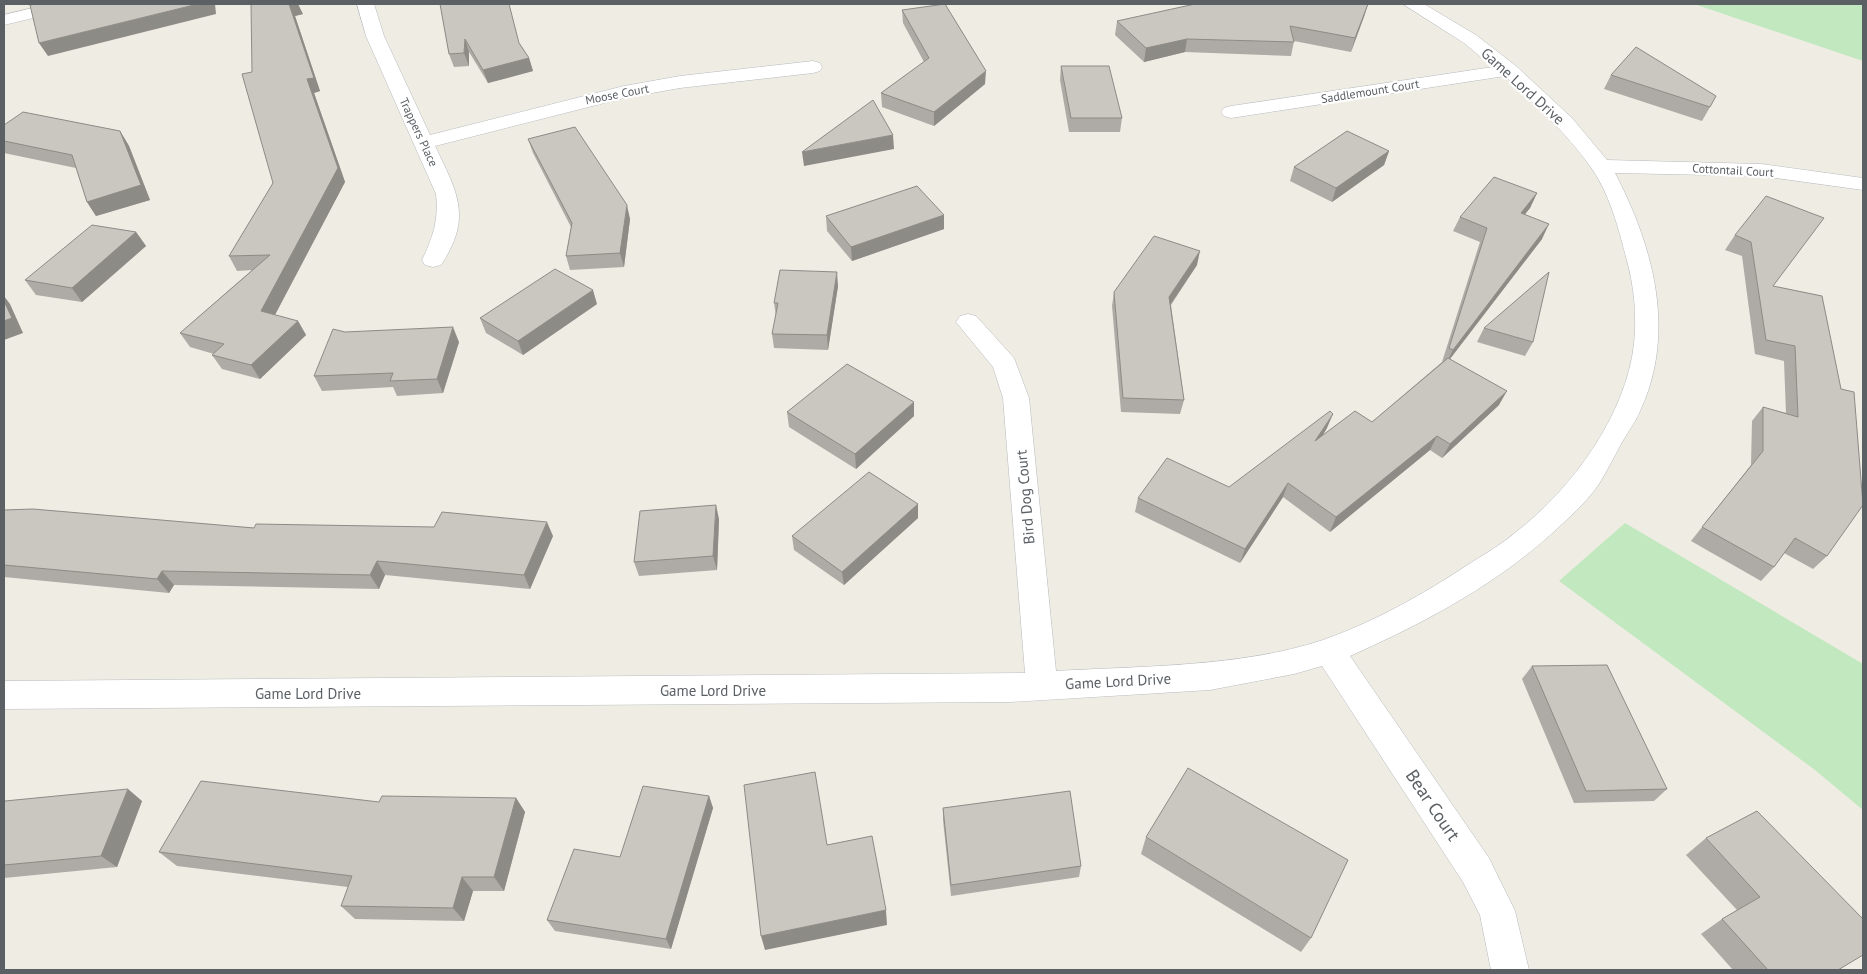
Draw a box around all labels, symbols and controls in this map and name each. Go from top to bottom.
street label: Game Lord Drive [1477,43,1569,129]
street label: Saddlemount Court [1320,76,1420,106]
street label: Moose Court [584,80,650,108]
street label: Trappers Place [397,95,441,169]
street label: Cottontail Court [1692,160,1774,180]
street label: Bird Dog Court [1011,449,1039,545]
street label: Game Lord Drive [1065,669,1171,693]
street label: Game Lord Drive [660,681,766,700]
street label: Game Lord Drive [255,684,361,703]
street label: Bear Court [1401,765,1465,845]

